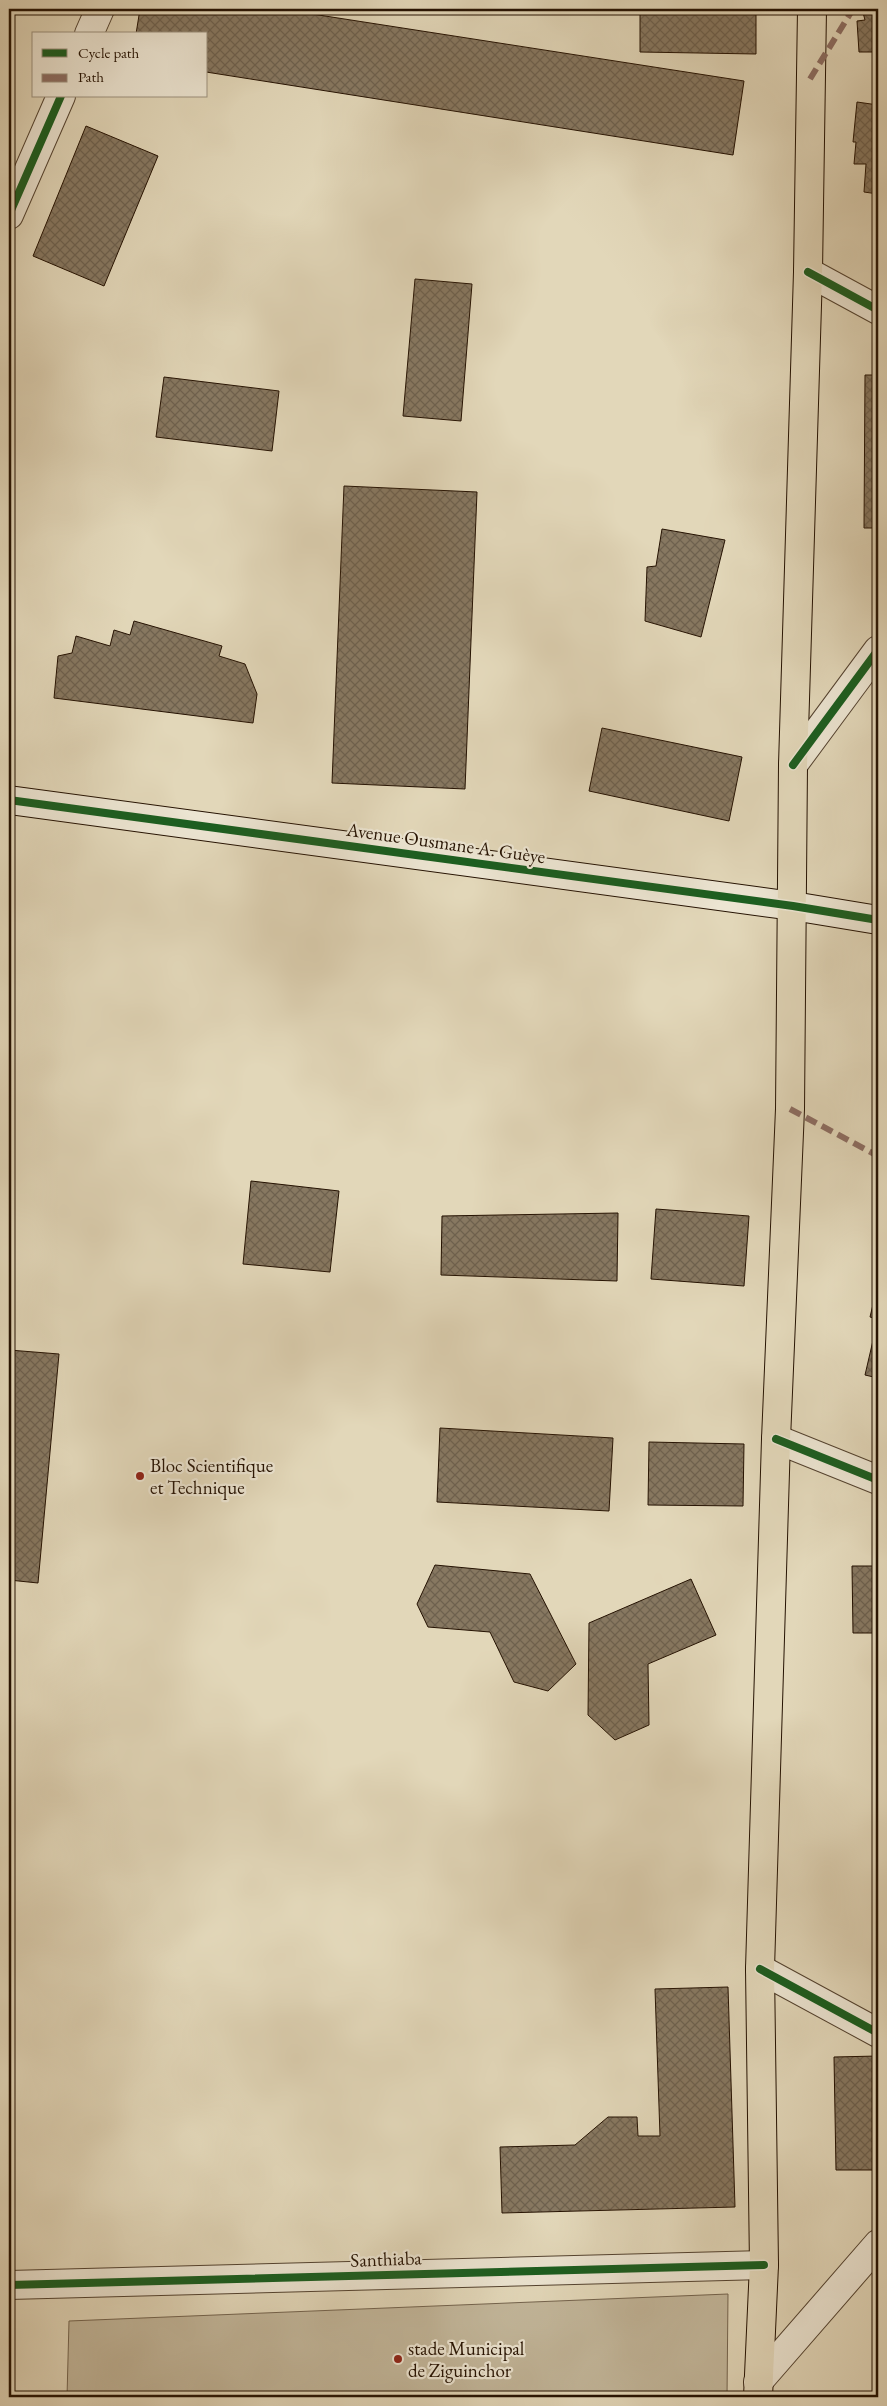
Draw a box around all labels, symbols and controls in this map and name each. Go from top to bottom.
legend [32,32,208,98]
text: Cycle path [78,43,140,62]
text: Path [78,67,104,86]
street label: Avenue Ousmane A. Guèye [344,817,547,869]
place label: Bloc Scientifique et Technique [150,1453,273,1500]
marker: Bloc Scientifique et Technique [134,1470,146,1482]
street label: Santhiaba [350,2245,423,2273]
place label: stade Municipal de Ziguinchor [408,2336,525,2383]
marker: stade Municipal de Ziguinchor [392,2353,404,2365]

